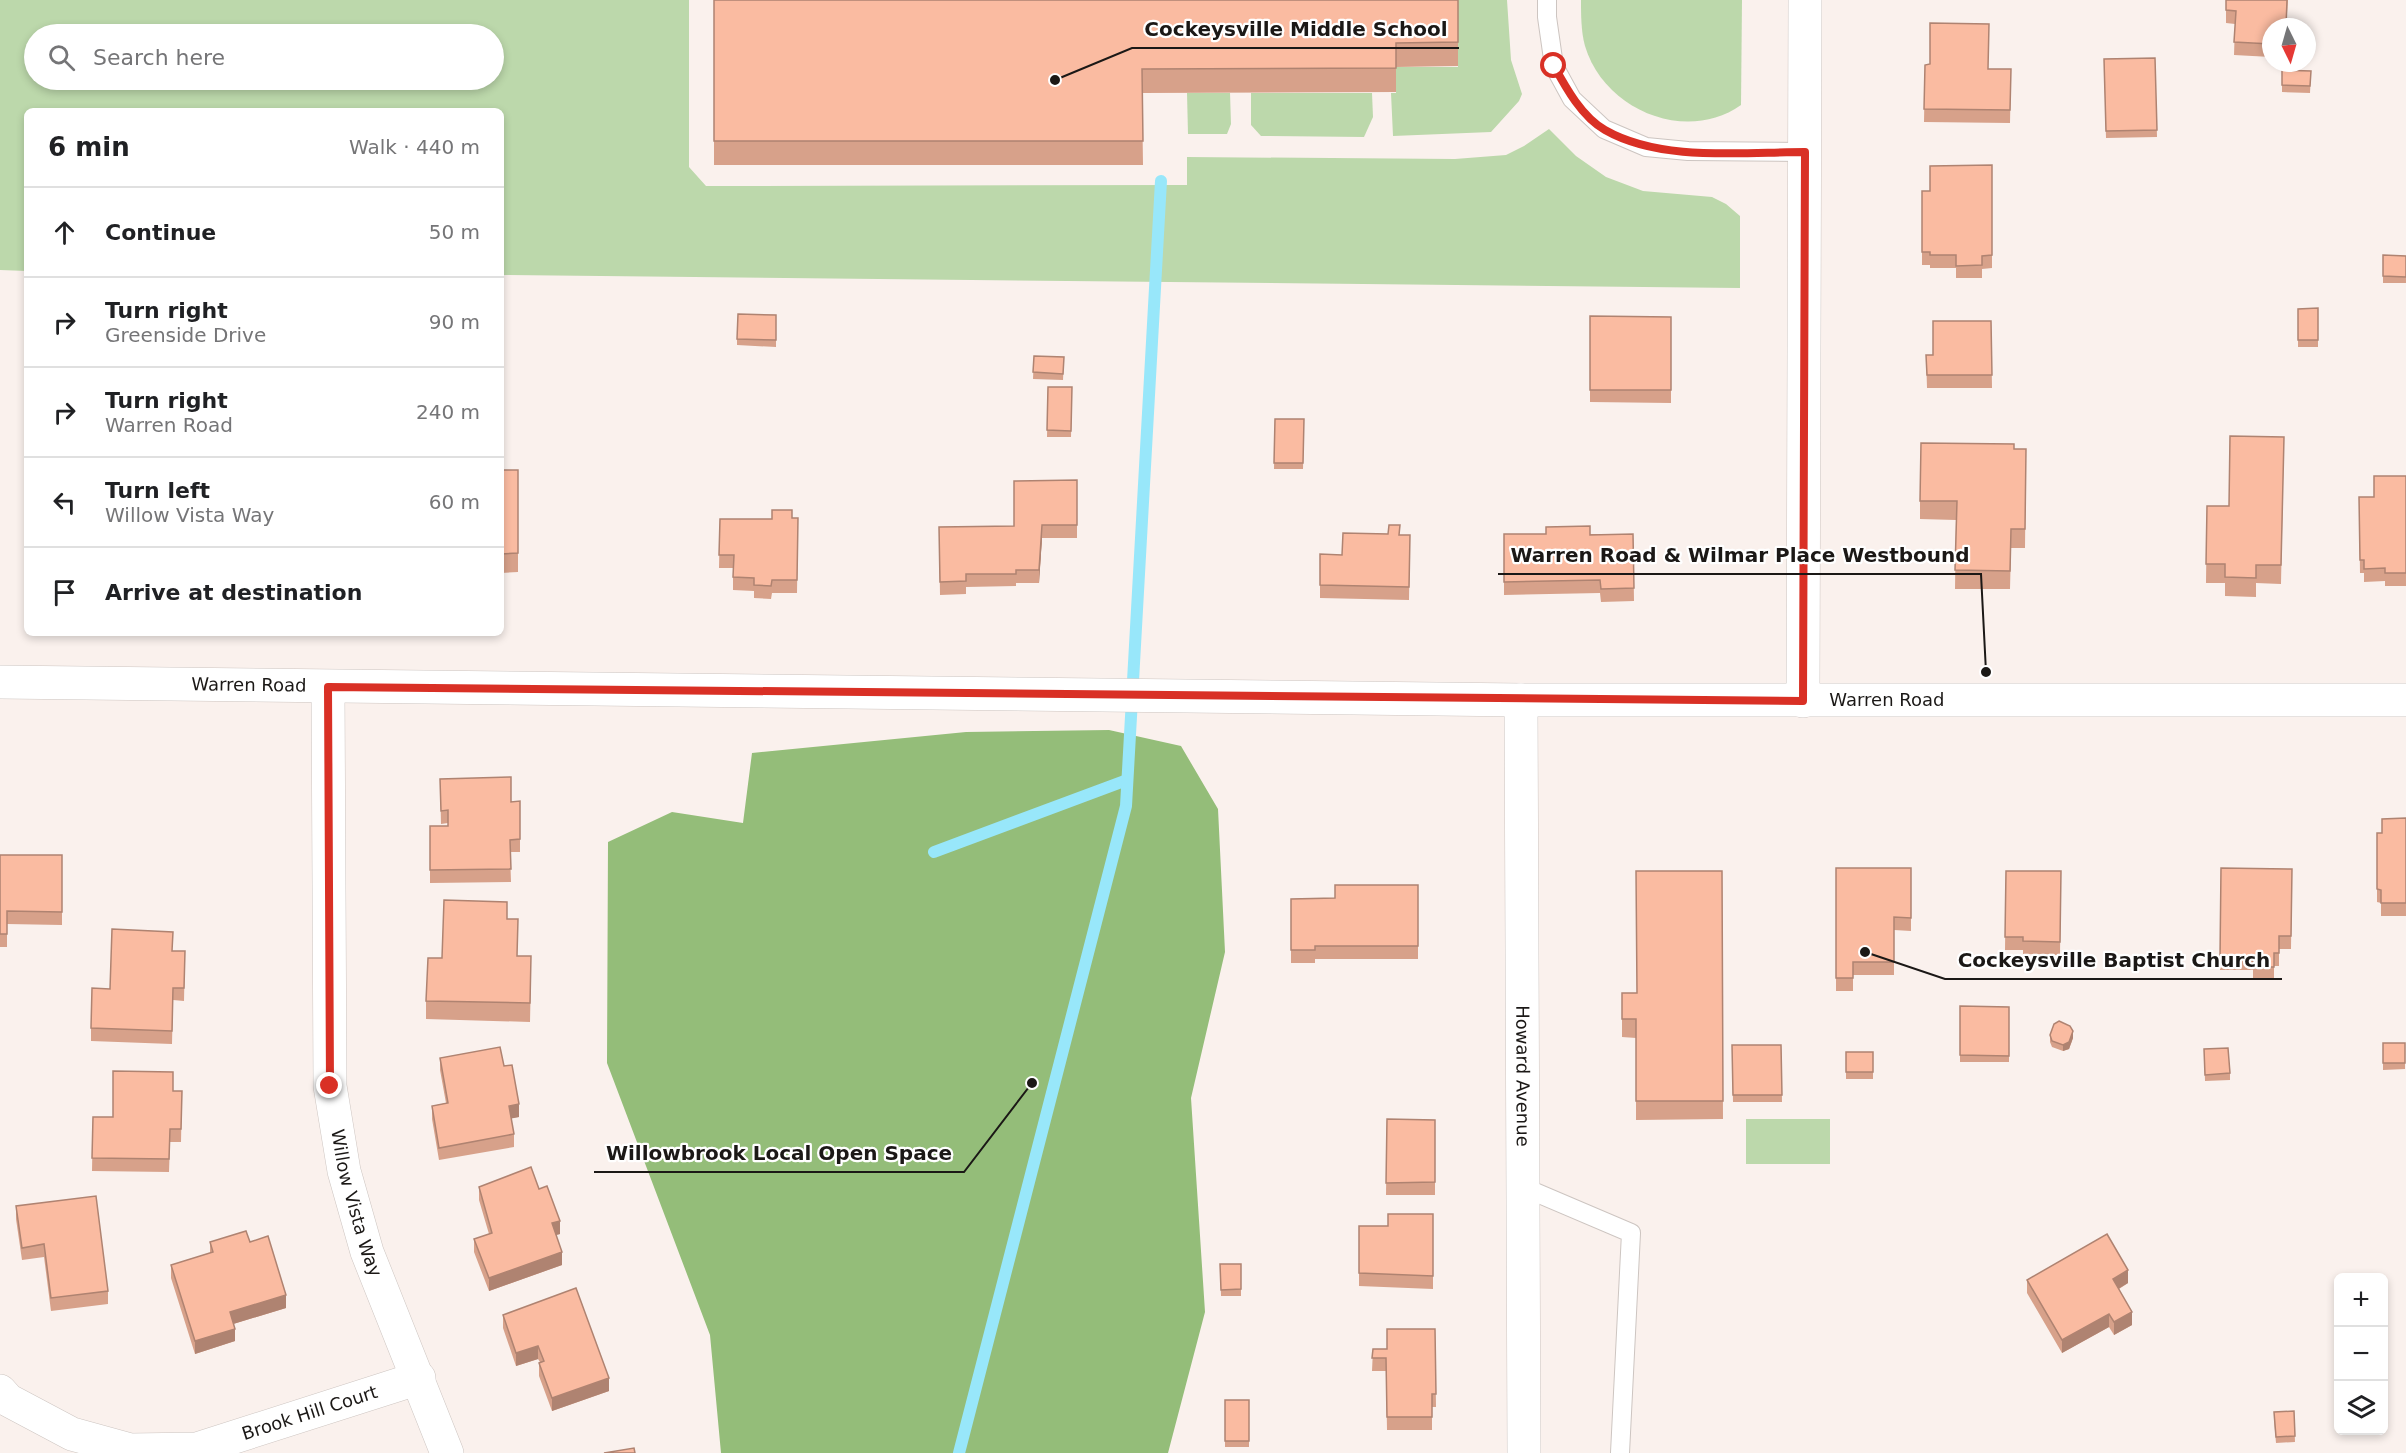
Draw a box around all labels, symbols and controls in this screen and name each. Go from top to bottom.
callout: Cockeysville Middle School [1132,10,1459,48]
text: Cockeysville Middle School [1144,17,1448,41]
north arrow [2262,18,2316,72]
search box [24,24,504,90]
icon: search [45,41,78,74]
text: Search here [93,45,225,70]
route start [1540,52,1566,78]
text: 6 min [48,132,130,162]
text: Walk · 440 m [349,135,480,159]
icon: ahead [48,216,81,249]
text: Continue [105,220,216,245]
text: 50 m [429,220,480,244]
text: Turn right [105,298,228,323]
icon: right [48,306,81,339]
text: 90 m [429,310,480,334]
text: Greenside Drive [105,323,266,347]
text: Turn right [105,388,228,413]
icon: right [48,396,81,429]
text: 240 m [416,400,480,424]
text: Warren Road [105,413,233,437]
text: Turn left [105,478,210,503]
icon: left [48,486,81,519]
text: 60 m [429,490,480,514]
text: Willow Vista Way [105,503,274,527]
callout: Warren Road & Wilmar Place Westbound [1498,536,1981,574]
text: Warren Road & Wilmar Place Westbound [1510,543,1970,567]
icon: arrive [48,576,81,609]
text: Arrive at destination [105,580,362,605]
street label: Warren Road [191,673,307,696]
street label: Warren Road [1829,689,1945,710]
callout: Cockeysville Baptist Church [1945,941,2282,979]
text: Cockeysville Baptist Church [1958,948,2270,972]
street label: Howard Avenue [1512,1005,1534,1147]
route end [316,1072,342,1098]
street label: Willow Vista Way [327,1127,387,1280]
callout: Willowbrook Local Open Space [594,1134,964,1172]
text: Willowbrook Local Open Space [606,1141,952,1165]
map controls [2334,1273,2388,1435]
button: + [2334,1273,2388,1327]
button: − [2334,1327,2388,1381]
street label: Brook Hill Court [239,1381,380,1444]
button: layers [2334,1381,2388,1435]

